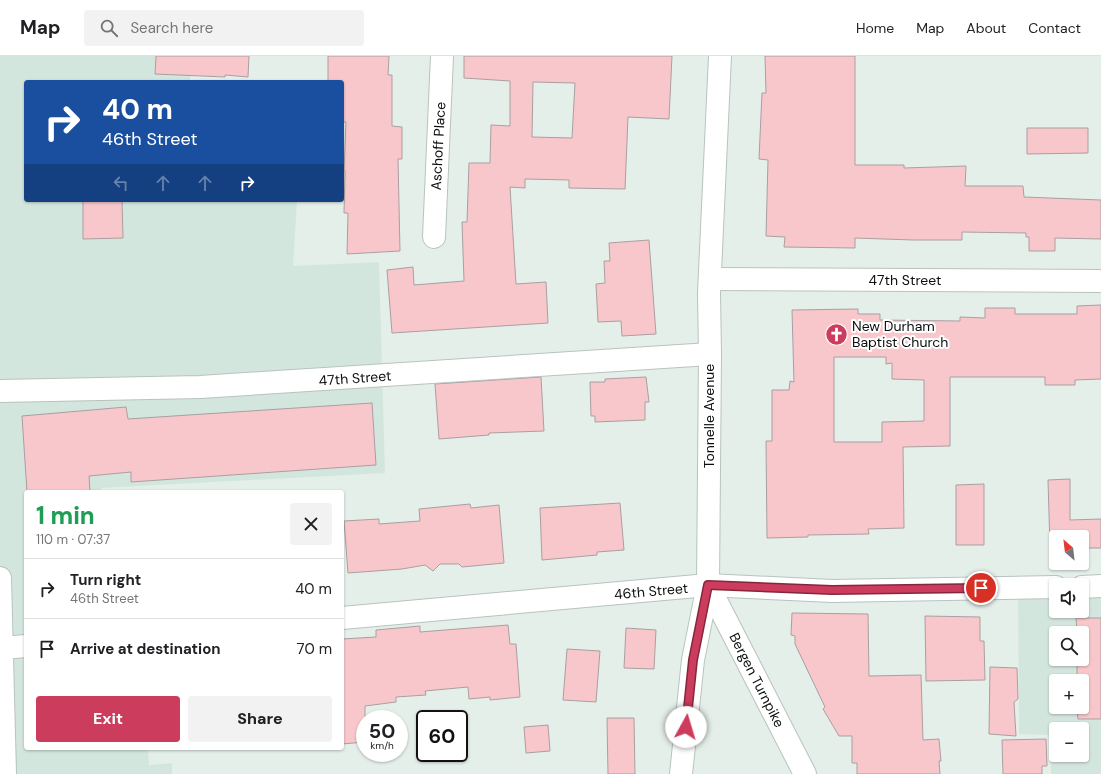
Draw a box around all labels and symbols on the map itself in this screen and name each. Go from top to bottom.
street label: Aschoff Place [427,101,449,191]
street label: 47th Street [869,271,941,289]
place label: New Durham Baptist Church [852,317,948,351]
church icon: New Durham Baptist Church [824,321,850,347]
street label: Tonnelle Avenue [700,364,718,468]
street label: 47th Street [318,366,392,390]
north arrow [1049,530,1089,570]
pin [964,571,998,605]
street label: 46th Street [613,579,689,603]
street label: Bergen Turnpike [725,630,789,730]
position arrow [665,706,707,748]
speed limit sign: 60 [416,710,468,762]

